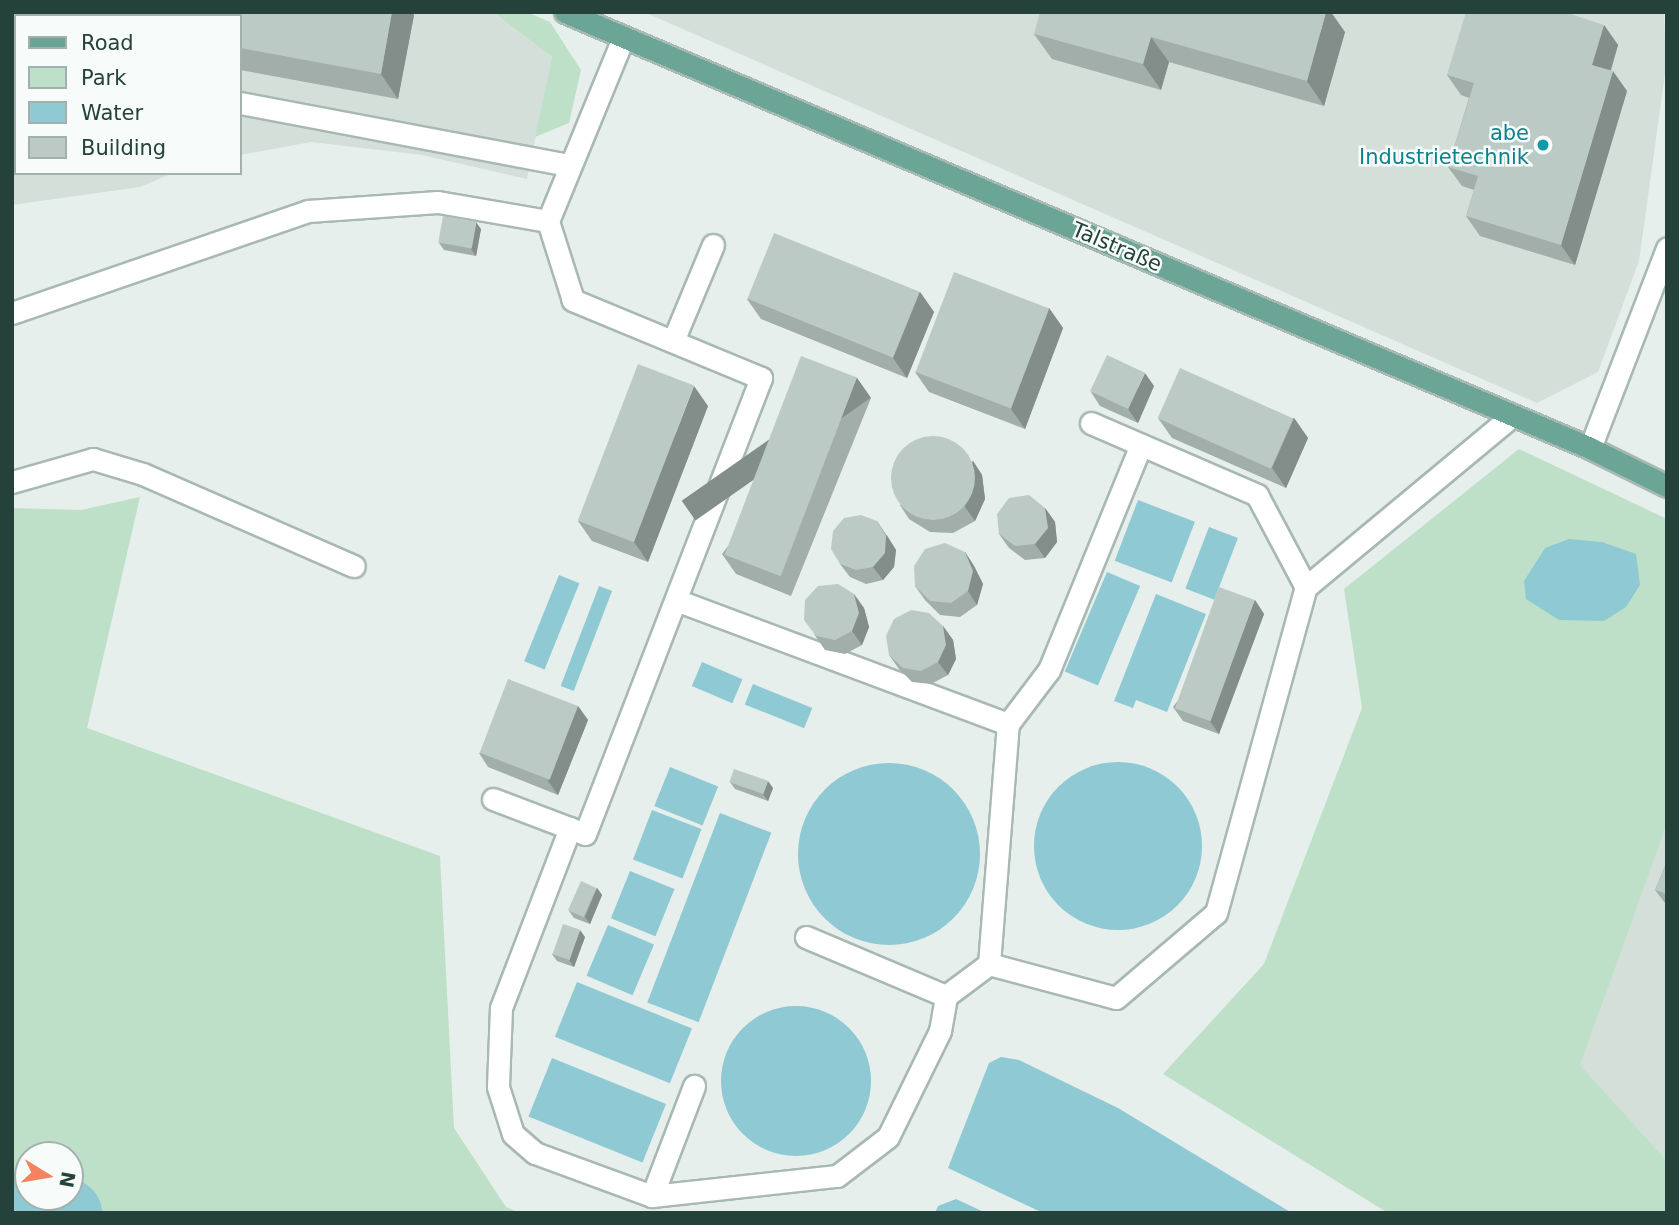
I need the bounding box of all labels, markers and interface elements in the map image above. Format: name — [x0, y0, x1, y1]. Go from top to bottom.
legend — [14, 14, 242, 175]
text: Road — [81, 31, 134, 55]
text: Park — [81, 66, 126, 90]
text: Water — [81, 101, 143, 125]
place label: abe Industrietechnik — [1359, 120, 1529, 170]
text: Building — [81, 136, 166, 160]
marker: abe Industrietechnik — [1535, 137, 1551, 153]
street label: Talstraße — [1068, 217, 1166, 277]
north arrow — [14, 1141, 84, 1211]
text: N — [55, 1170, 80, 1190]

